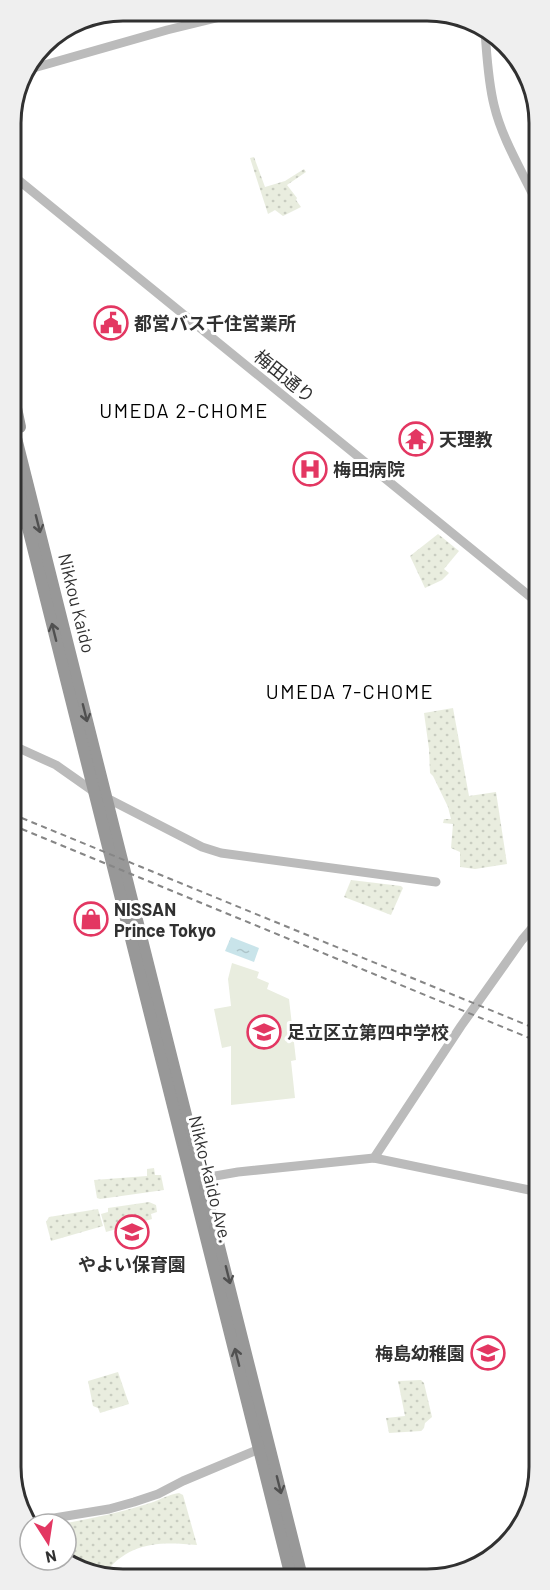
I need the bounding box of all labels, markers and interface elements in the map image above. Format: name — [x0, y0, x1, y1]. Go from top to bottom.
public building icon: 都営バス千住営業所 — [93, 305, 129, 341]
place label: 都営バス千住営業所 — [134, 312, 296, 334]
street label: 梅田通り — [250, 345, 320, 407]
district label: UMEDA 2-CHOME — [99, 398, 269, 422]
temple icon: 天理教 — [398, 421, 434, 457]
place label: 天理教 — [439, 428, 493, 450]
hospital icon: 梅田病院 — [292, 451, 328, 487]
place label: 梅田病院 — [333, 458, 405, 480]
one-way arrow — [33, 514, 45, 533]
street label: Nikkou Kaido — [54, 551, 100, 655]
one-way arrow — [48, 623, 59, 642]
district label: UMEDA 7-CHOME — [266, 679, 434, 703]
one-way arrow — [80, 703, 92, 722]
place label: NISSAN Prince Tokyo — [114, 898, 216, 941]
shop icon: NISSAN Prince Tokyo — [73, 901, 109, 937]
school or university icon: 足立区立第四中学校 — [246, 1014, 282, 1050]
place label: 足立区立第四中学校 — [287, 1021, 449, 1043]
street label: Nikko-kaido Ave. — [185, 1113, 237, 1245]
school or university icon: やよい保育園 — [114, 1214, 150, 1250]
place label: やよい保育園 — [78, 1253, 186, 1275]
one-way arrow — [222, 1265, 234, 1284]
school or university icon: 梅島幼稚園 — [470, 1335, 506, 1371]
place label: 梅島幼稚園 — [375, 1342, 465, 1364]
one-way arrow — [230, 1348, 242, 1367]
one-way arrow — [274, 1475, 286, 1494]
north arrow — [18, 1512, 78, 1572]
text: N — [44, 1547, 58, 1568]

